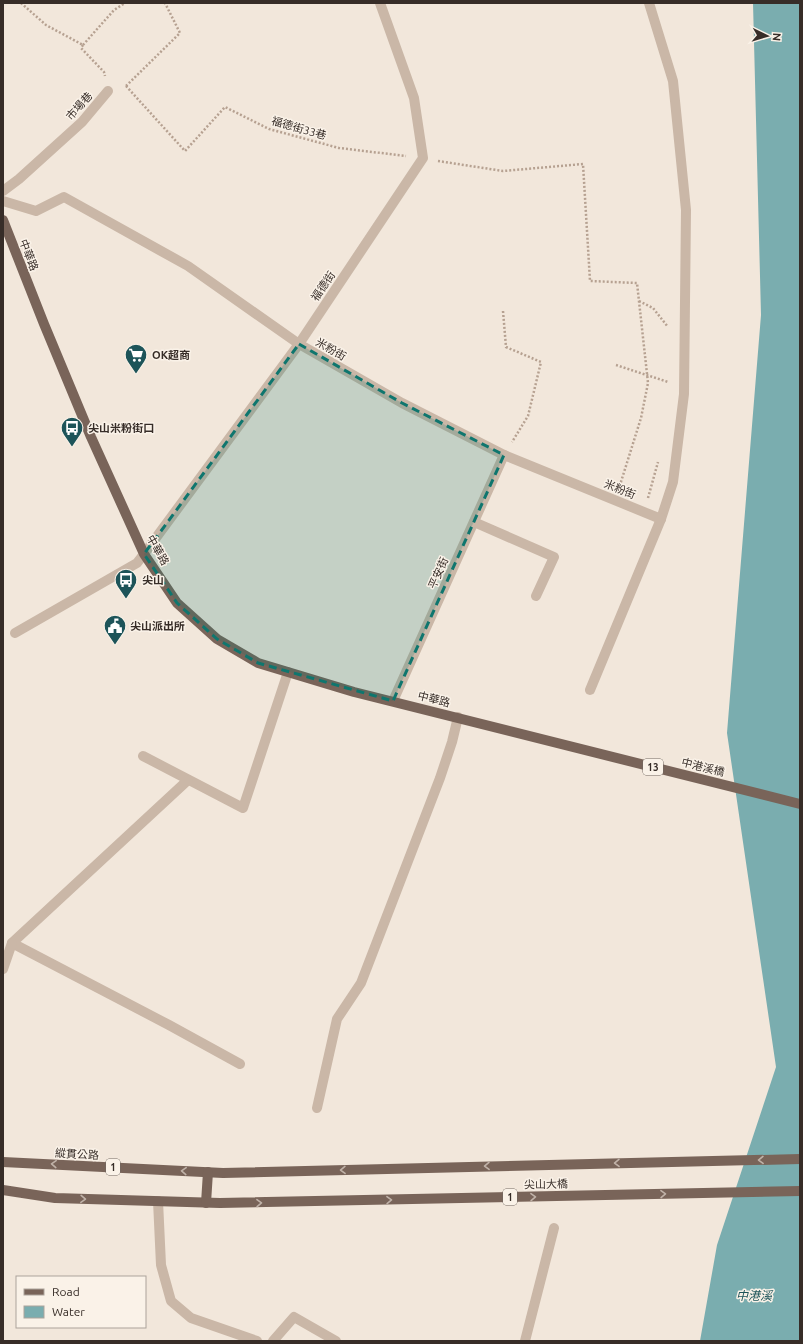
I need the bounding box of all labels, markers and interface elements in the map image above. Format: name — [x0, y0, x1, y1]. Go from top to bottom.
north arrow — [747, 16, 787, 56]
text: N — [771, 32, 783, 41]
street label: 市場巷 — [64, 90, 94, 122]
street label: 福德街33巷 — [270, 114, 328, 142]
street label: 中華路 — [17, 237, 41, 273]
street label: 福德街 — [309, 269, 337, 303]
street label: 米粉街 — [314, 336, 348, 362]
supermarket icon: OK超商 — [123, 342, 149, 375]
place label: OK超商 — [152, 349, 190, 361]
bus stop icon: 尖山米粉街口 — [59, 415, 85, 448]
place label: 尖山米粉街口 — [88, 422, 154, 434]
street label: 米粉街 — [602, 477, 638, 501]
street label: 中華路 — [145, 533, 171, 567]
street label: 平安街 — [426, 555, 450, 591]
bus stop icon: 尖山 — [113, 567, 139, 600]
place label: 尖山 — [142, 574, 164, 586]
public building icon: 尖山派出所 — [102, 613, 128, 646]
place label: 尖山派出所 — [130, 620, 185, 632]
street label: 中華路 — [417, 689, 451, 709]
street label: 中港溪橋 — [680, 756, 726, 778]
road number: 13 — [643, 759, 663, 775]
street label: 縱貫公路 — [55, 1147, 99, 1161]
one-way arrow — [758, 1156, 764, 1164]
road number: 1 — [106, 1159, 120, 1175]
one-way arrow — [614, 1159, 620, 1168]
one-way arrow — [51, 1160, 57, 1169]
one-way arrow — [484, 1162, 490, 1171]
one-way arrow — [340, 1166, 346, 1174]
one-way arrow — [181, 1167, 187, 1175]
street label: 尖山大橋 — [524, 1178, 568, 1190]
road number: 1 — [503, 1189, 517, 1205]
one-way arrow — [660, 1190, 666, 1198]
one-way arrow — [530, 1193, 536, 1201]
one-way arrow — [80, 1194, 86, 1203]
one-way arrow — [386, 1196, 392, 1204]
one-way arrow — [256, 1198, 262, 1207]
legend — [16, 1276, 146, 1328]
text: Road — [52, 1285, 80, 1298]
water label: 中港溪 — [736, 1289, 774, 1302]
text: Water — [52, 1305, 85, 1318]

